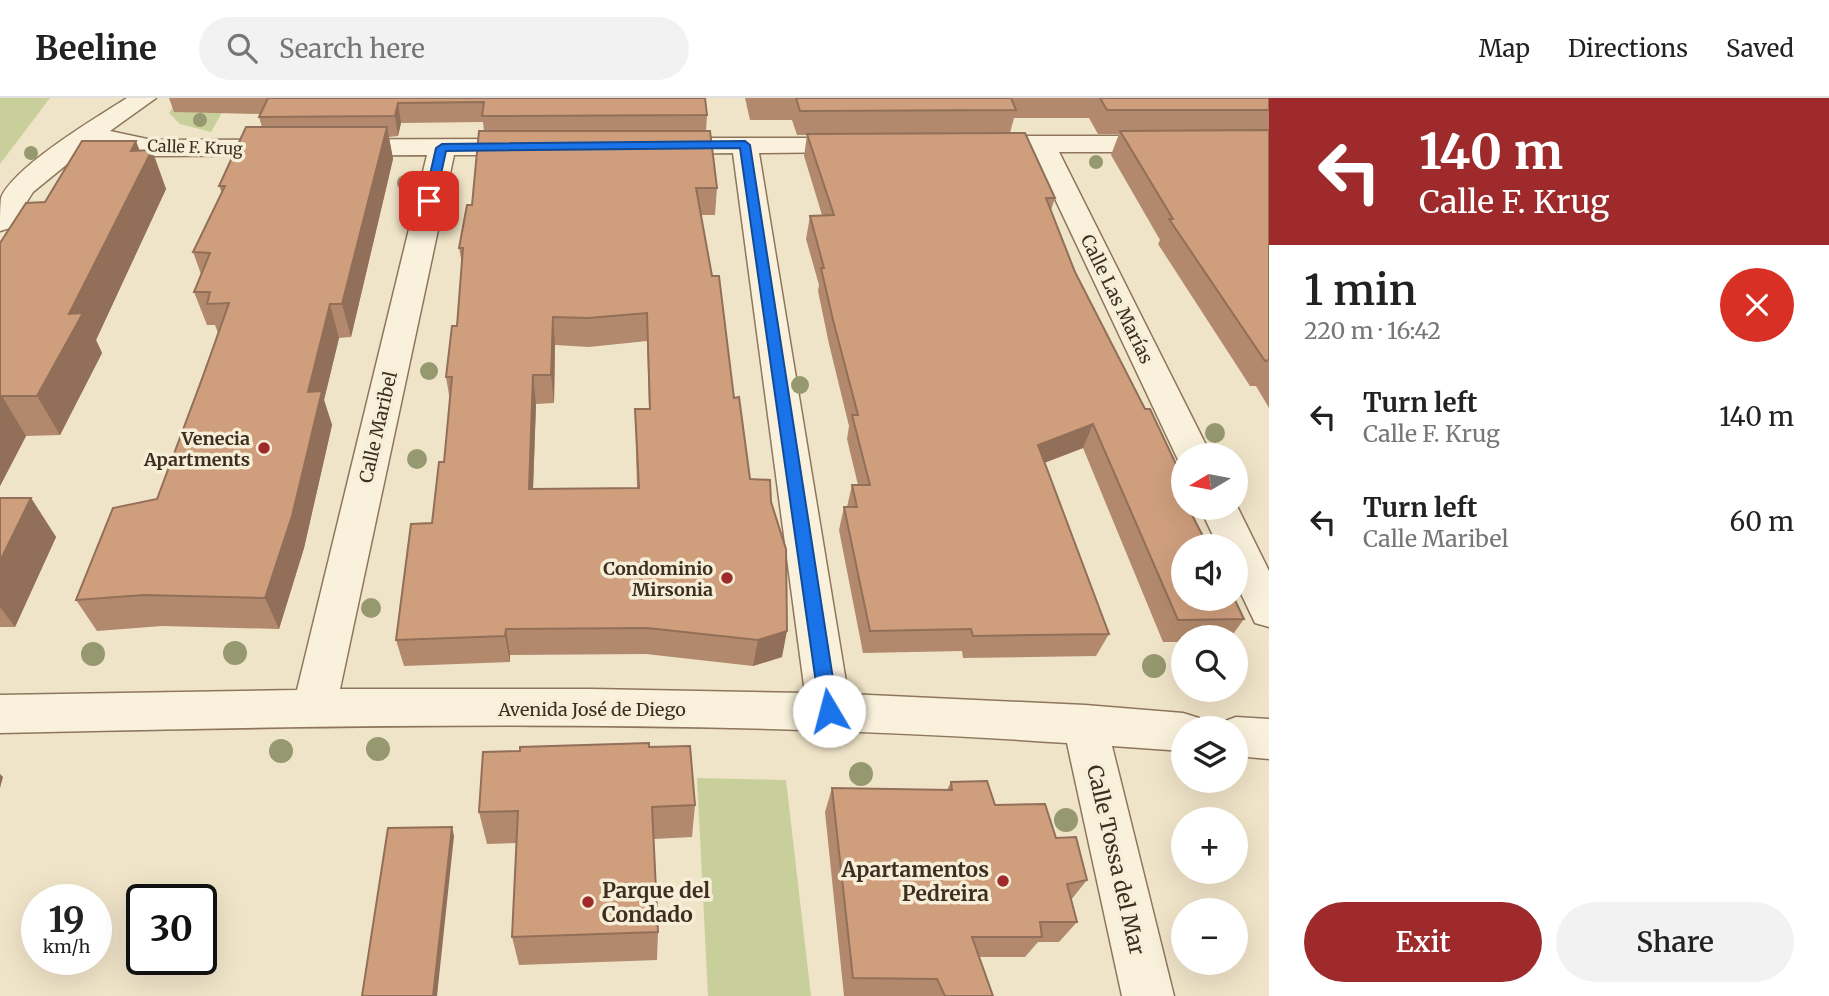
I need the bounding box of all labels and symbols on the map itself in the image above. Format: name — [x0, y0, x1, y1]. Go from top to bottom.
street label: Calle F. Krug — [147, 135, 243, 159]
pin — [399, 171, 459, 231]
street label: Calle Las Marías — [1076, 231, 1158, 368]
street label: Calle Maribel — [354, 369, 402, 485]
place label: Venecia Apartments — [143, 427, 250, 471]
marker: Venecia Apartments — [256, 440, 272, 456]
north arrow — [1171, 443, 1248, 520]
place label: Condominio Mirsonia — [603, 557, 713, 601]
marker: Condominio Mirsonia — [719, 570, 735, 586]
position arrow — [792, 674, 866, 748]
street label: Avenida José de Diego — [497, 698, 686, 721]
street label: Calle Tossa del Mar — [1081, 762, 1151, 958]
place label: Apartamentos Pedreira — [840, 856, 989, 907]
marker: Apartamentos Pedreira — [995, 873, 1011, 889]
place label: Parque del Condado — [602, 877, 710, 928]
speed limit sign: 30 — [126, 884, 217, 975]
marker: Parque del Condado — [580, 894, 596, 910]

